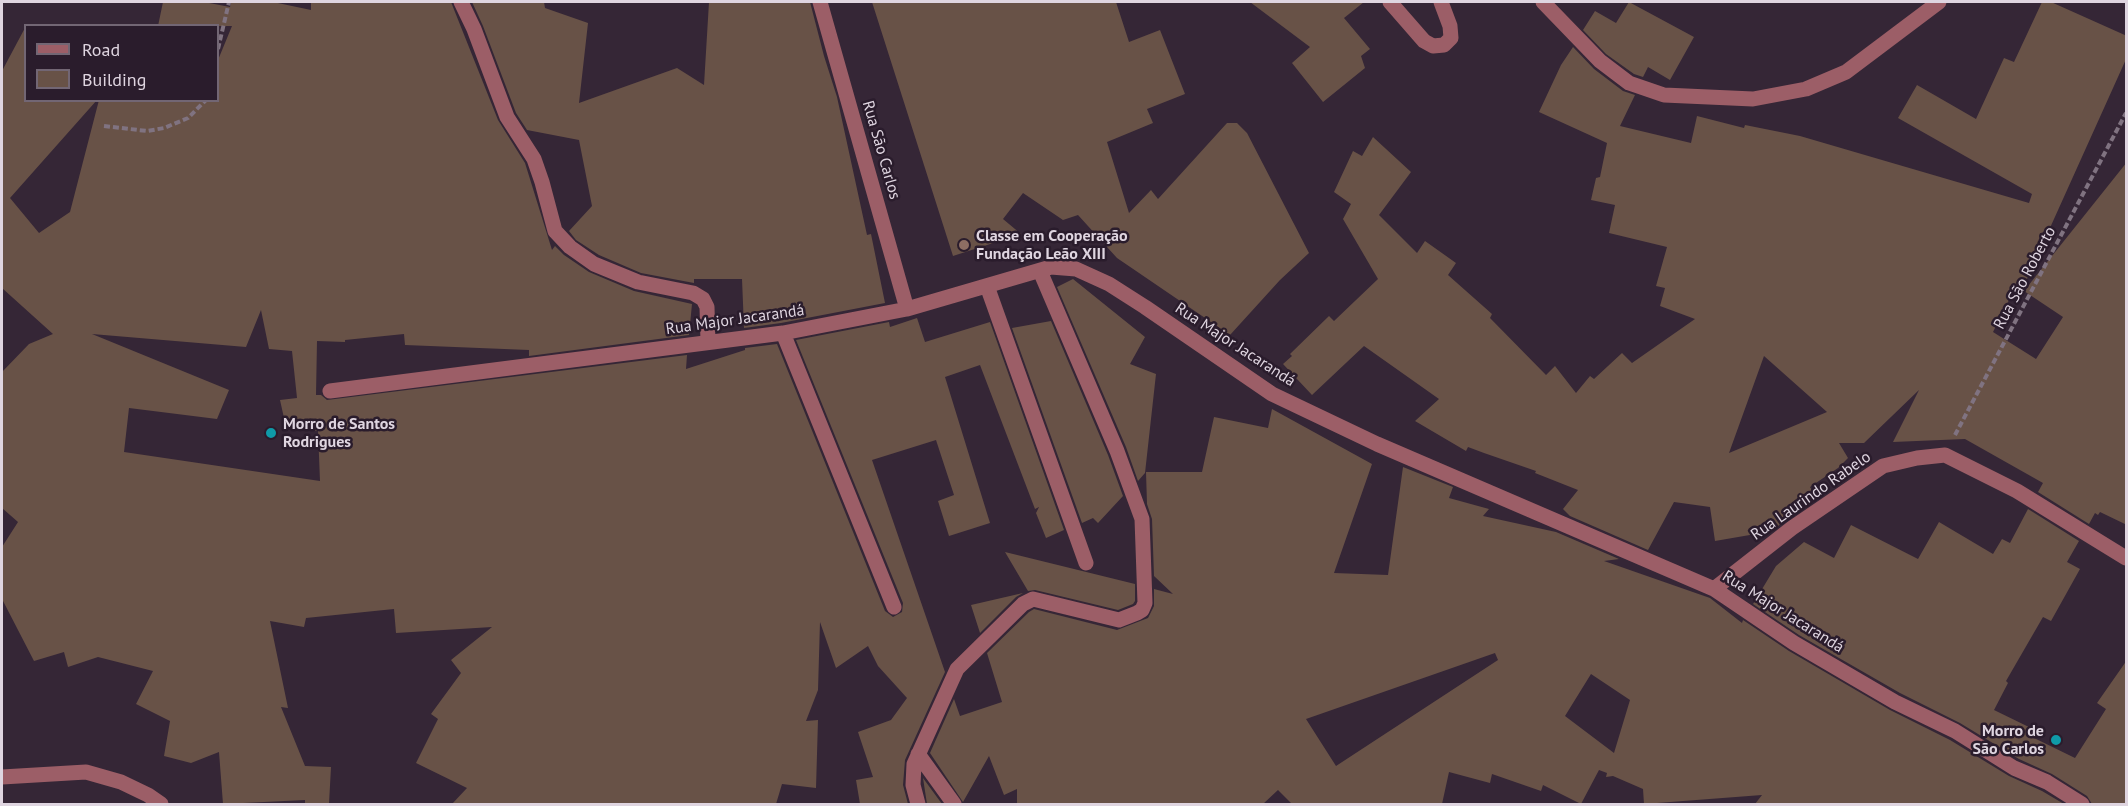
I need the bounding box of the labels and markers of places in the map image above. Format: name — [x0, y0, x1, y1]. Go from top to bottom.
place label: Classe em Cooperação Fundação Leão XIII — [976, 226, 1128, 264]
marker: Classe em Cooperação Fundação Leão XIII — [957, 238, 971, 252]
place label: Morro de Santos Rodrigues — [283, 414, 395, 452]
marker: Morro de Santos Rodrigues — [264, 426, 278, 440]
place label: Morro de São Carlos — [1973, 721, 2044, 759]
marker: Morro de São Carlos — [2049, 733, 2063, 747]

